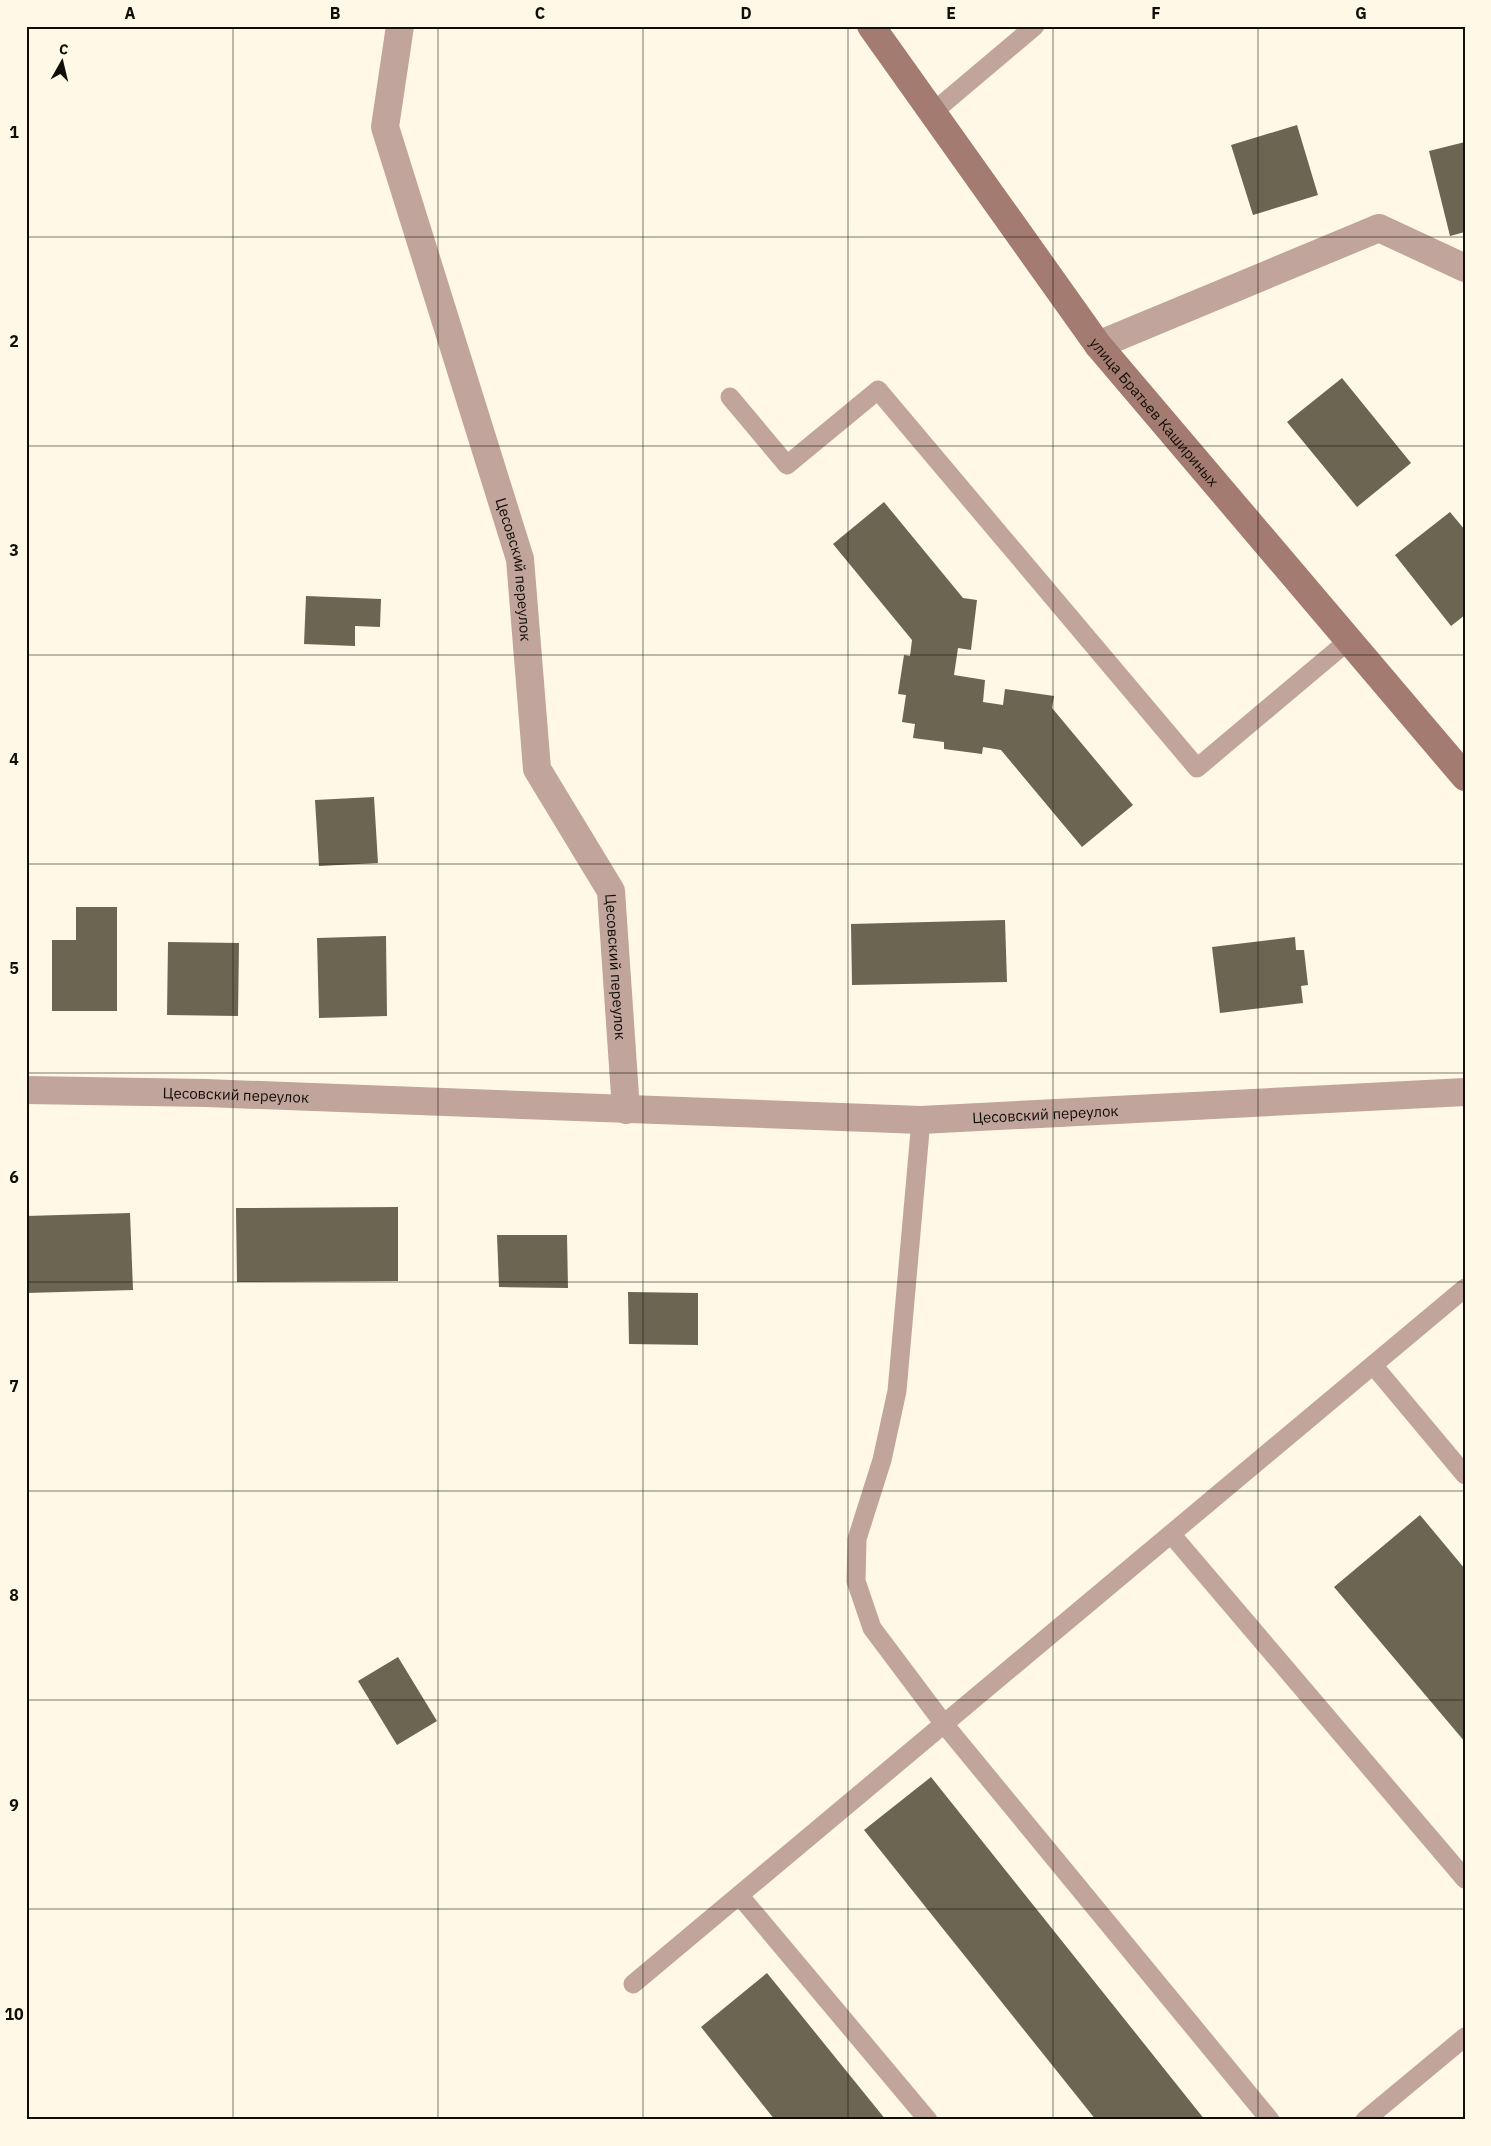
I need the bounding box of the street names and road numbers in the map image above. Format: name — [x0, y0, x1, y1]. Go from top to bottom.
street label: улица Братьев Кашириных — [1086, 333, 1224, 490]
street label: Цесовский переулок — [492, 495, 536, 642]
street label: Цесовский переулок — [602, 893, 631, 1040]
street label: Цесовский переулок — [163, 1083, 310, 1106]
street label: Цесовский переулок — [972, 1100, 1119, 1127]

